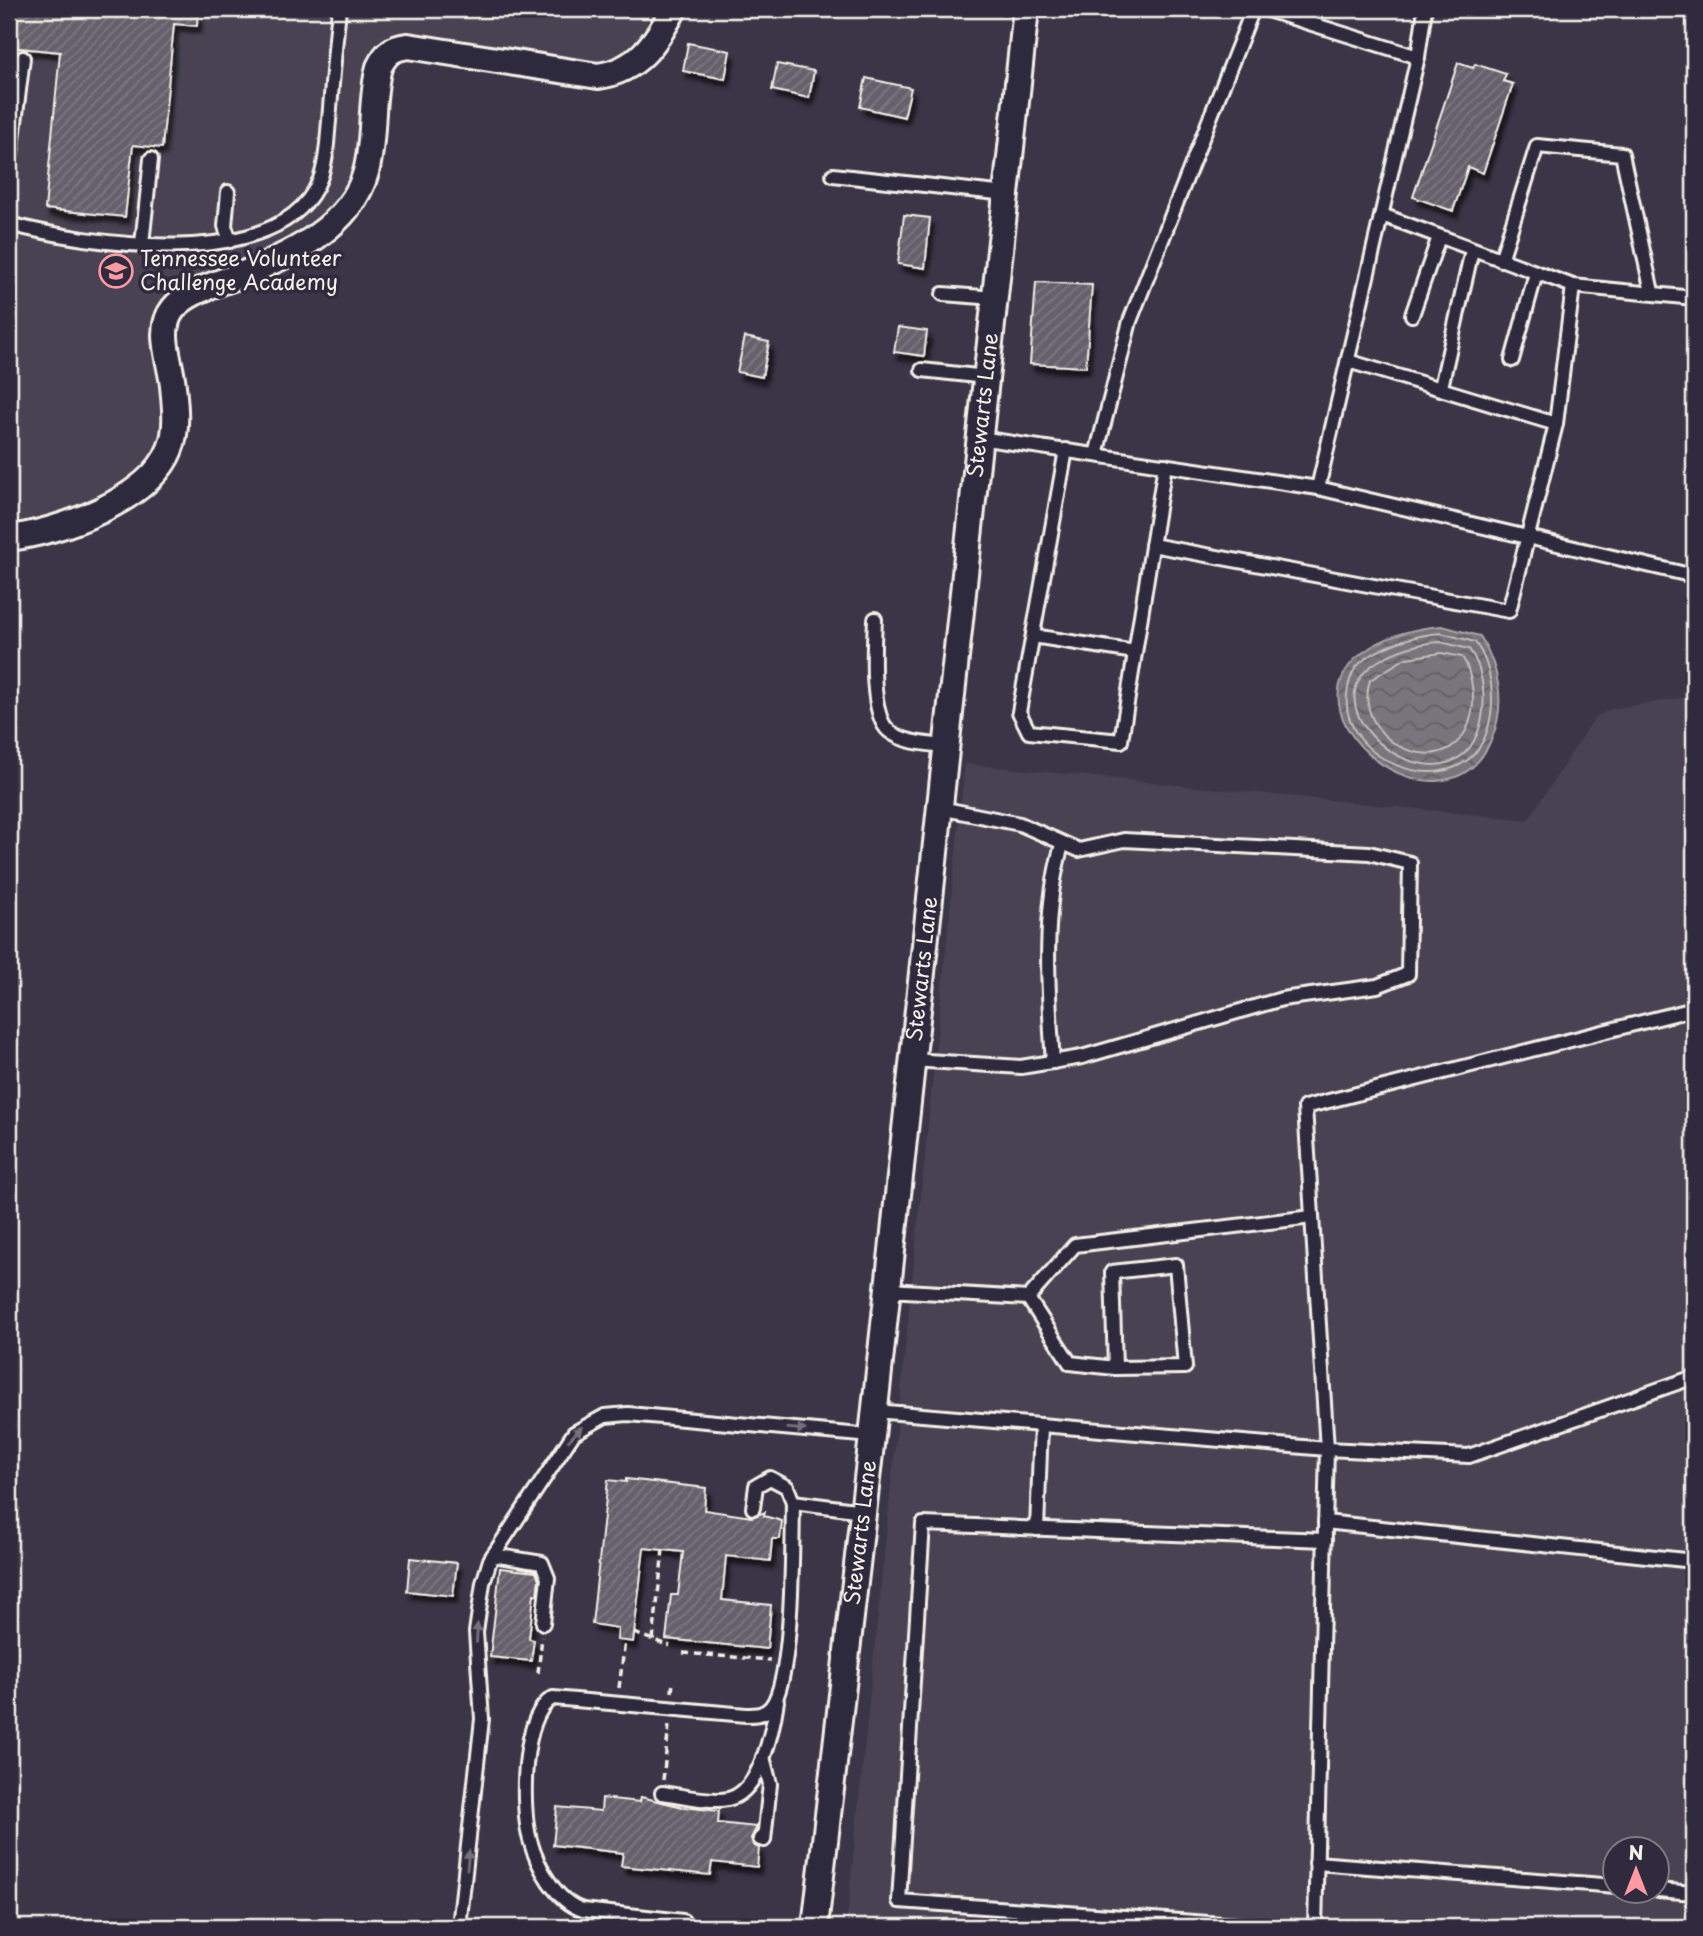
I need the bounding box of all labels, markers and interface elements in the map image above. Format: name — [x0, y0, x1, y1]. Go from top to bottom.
place label: Tennessee Volunteer Challenge Academy — [140, 241, 342, 297]
school or university icon: Tennessee Volunteer Challenge Academy — [97, 252, 135, 290]
street label: Stewarts Lane — [958, 331, 1005, 479]
street label: Stewarts Lane — [897, 895, 944, 1043]
one-way arrow — [786, 1424, 808, 1435]
one-way arrow — [567, 1425, 584, 1442]
street label: Stewarts Lane — [834, 1458, 883, 1607]
one-way arrow — [471, 1622, 482, 1644]
north arrow — [1602, 1834, 1672, 1904]
text: N — [1628, 1838, 1644, 1866]
one-way arrow — [463, 1848, 474, 1870]

